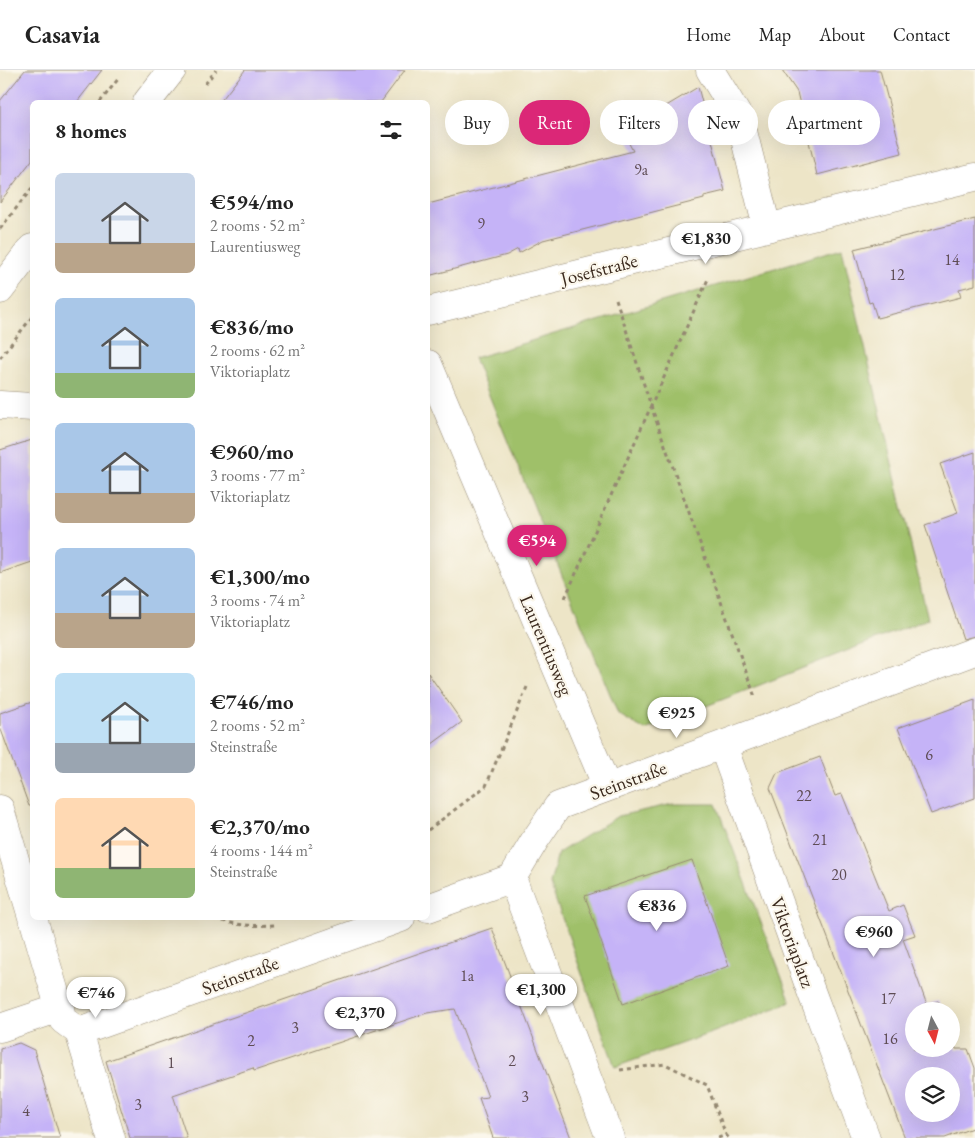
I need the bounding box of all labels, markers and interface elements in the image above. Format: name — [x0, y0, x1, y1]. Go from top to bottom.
text: Casavia — [25, 19, 100, 50]
text: Home — [686, 23, 731, 46]
text: Map — [759, 23, 791, 46]
text: About — [819, 23, 865, 46]
text: Contact — [893, 23, 950, 46]
chip: Buy — [445, 100, 509, 145]
chip: Rent — [519, 100, 590, 145]
chip: Filters — [600, 100, 678, 145]
chip: New — [688, 100, 758, 145]
chip: Apartment — [768, 100, 880, 145]
icon: filters — [377, 116, 405, 144]
text: 8 homes — [55, 117, 127, 144]
house number: 9a — [634, 159, 649, 180]
text: €594/mo — [210, 188, 294, 215]
icon: home — [95, 193, 155, 253]
house number: 9 — [477, 213, 485, 234]
text: 2 rooms · 52 m² — [210, 215, 305, 236]
pin: €1,830 — [665, 222, 747, 265]
text: €1,830 — [681, 228, 731, 249]
text: Laurentiusweg — [210, 236, 301, 257]
street label: Josefstraße — [556, 248, 640, 292]
house number: 14 — [944, 249, 960, 270]
house number: 12 — [889, 264, 905, 285]
text: €836/mo — [210, 313, 294, 340]
icon: home — [95, 318, 155, 378]
text: 2 rooms · 62 m² — [210, 340, 305, 361]
text: Viktoriaplatz — [210, 361, 290, 382]
text: €960/mo — [210, 438, 294, 465]
icon: home — [95, 443, 155, 503]
text: 3 rooms · 77 m² — [210, 465, 305, 486]
text: Viktoriaplatz — [210, 486, 290, 507]
pin: €594 — [507, 524, 567, 567]
text: €594 — [518, 530, 556, 551]
text: €1,300/mo — [210, 563, 310, 590]
icon: home — [95, 568, 155, 628]
text: 3 rooms · 74 m² — [210, 590, 305, 611]
street label: Laurentiusweg — [514, 591, 579, 700]
text: Viktoriaplatz — [210, 611, 290, 632]
text: €746/mo — [210, 688, 294, 715]
icon: home — [95, 693, 155, 753]
pin: €925 — [647, 696, 707, 739]
text: €925 — [658, 702, 696, 723]
text: 2 rooms · 52 m² — [210, 715, 305, 736]
text: Steinstraße — [210, 736, 277, 757]
house number: 6 — [925, 744, 933, 765]
street label: Steinstraße — [586, 755, 670, 806]
house number: 22 — [796, 785, 812, 806]
text: €2,370/mo — [210, 813, 310, 840]
icon: home — [95, 818, 155, 878]
house number: 21 — [812, 829, 828, 850]
text: 4 rooms · 144 m² — [210, 840, 313, 861]
text: Steinstraße — [210, 861, 277, 882]
house number: 20 — [831, 864, 847, 885]
pin: €836 — [627, 890, 687, 932]
street label: Viktoriaplatz — [765, 893, 821, 992]
text: €836 — [638, 895, 676, 916]
pin: €960 — [844, 916, 904, 958]
text: €960 — [855, 921, 893, 942]
street label: Steinstraße — [198, 950, 282, 1001]
house number: 1a — [460, 965, 475, 986]
pin: €1,300 — [500, 974, 582, 1016]
pin: €746 — [66, 976, 126, 1019]
text: €1,300 — [516, 979, 566, 1000]
text: €746 — [77, 982, 115, 1003]
house number: 17 — [880, 988, 896, 1009]
pin: €2,370 — [319, 996, 401, 1039]
text: €2,370 — [335, 1002, 385, 1023]
north arrow — [905, 1002, 960, 1058]
map controls — [905, 1002, 960, 1122]
house number: 3 — [291, 1017, 299, 1038]
house number: 16 — [882, 1028, 898, 1049]
house number: 2 — [247, 1030, 255, 1051]
house number: 2 — [508, 1050, 516, 1071]
house number: 1 — [167, 1052, 175, 1073]
button: layers — [905, 1067, 960, 1122]
house number: 3 — [521, 1086, 529, 1107]
house number: 3 — [134, 1094, 142, 1115]
house number: 4 — [22, 1100, 30, 1121]

